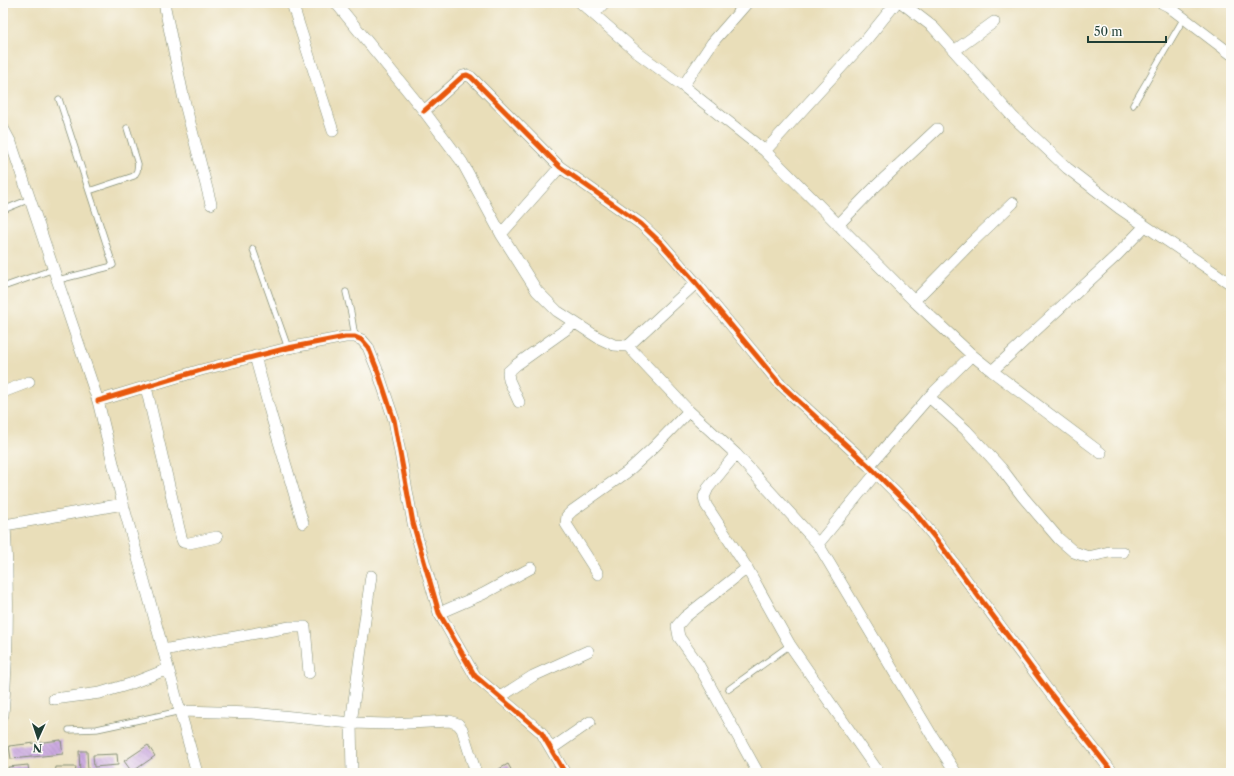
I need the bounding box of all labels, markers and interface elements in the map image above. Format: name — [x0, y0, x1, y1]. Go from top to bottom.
scale bar — [1088, 18, 1166, 44]
text: 50 m — [1094, 24, 1123, 39]
north arrow — [18, 718, 58, 758]
text: N — [32, 741, 43, 755]

